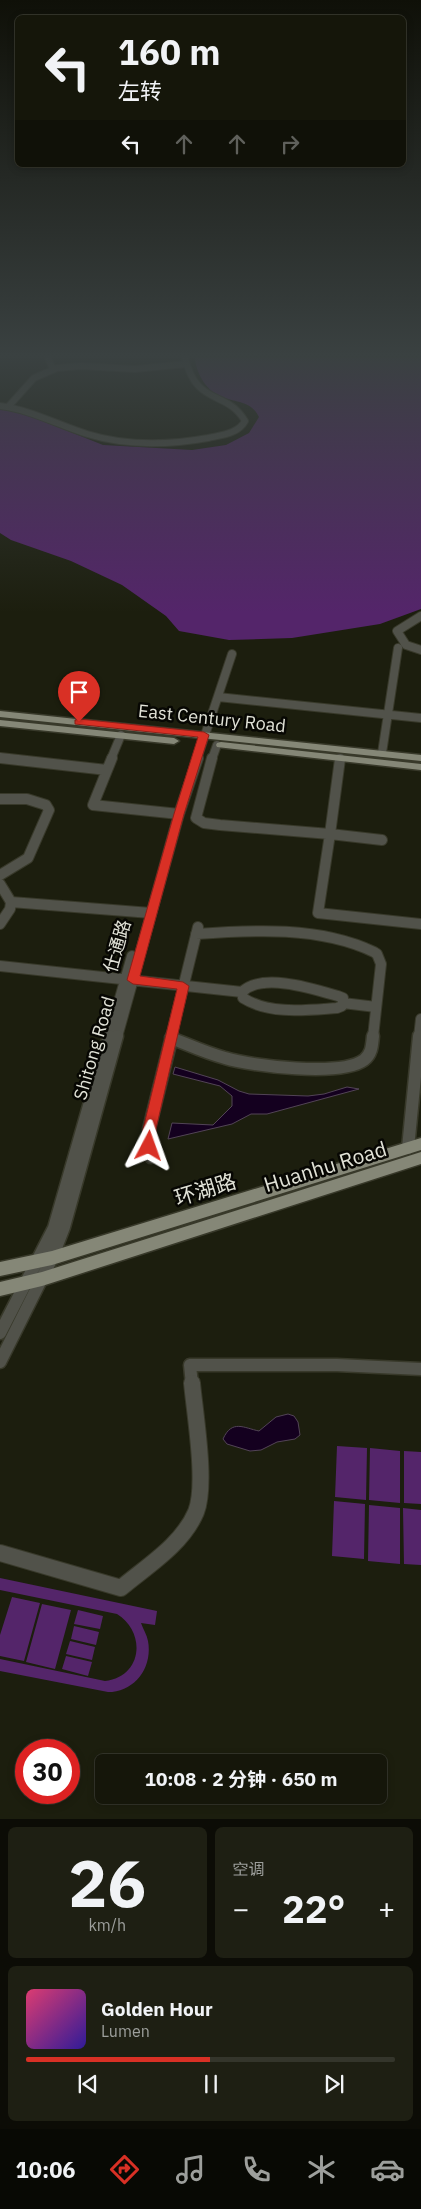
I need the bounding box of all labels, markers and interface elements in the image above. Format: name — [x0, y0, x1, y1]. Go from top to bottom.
text: 160 m — [118, 29, 221, 75]
icon: left — [35, 35, 100, 100]
text: 左转 — [118, 76, 162, 105]
icon: left — [117, 130, 145, 158]
icon: ahead — [170, 130, 198, 158]
icon: ahead — [223, 130, 251, 158]
icon: right — [276, 130, 304, 158]
pin — [58, 671, 100, 722]
icon: arrive — [65, 678, 93, 706]
street label: East Century Road — [137, 699, 287, 737]
street label: 仕通路 — [99, 917, 135, 975]
street label: Shitong Road — [68, 993, 120, 1103]
position arrow — [122, 1119, 174, 1171]
street label: Huanhu Road — [260, 1134, 390, 1198]
street label: 环湖路 — [171, 1166, 239, 1212]
speed limit sign: 30 — [15, 1739, 80, 1804]
text: 10:08 · 2 分钟 · 650 m — [145, 1767, 337, 1791]
text: 26 — [68, 1840, 146, 1925]
text: 空调 — [233, 1859, 265, 1879]
text: 22° — [282, 1884, 345, 1933]
text: − — [233, 1890, 249, 1927]
text: + — [378, 1890, 395, 1927]
text: km/h — [88, 1915, 126, 1935]
text: Golden Hour — [101, 1997, 213, 2021]
text: Lumen — [101, 2021, 150, 2041]
icon: previous — [74, 2070, 102, 2098]
icon: pause — [197, 2070, 225, 2098]
icon: next — [320, 2070, 348, 2098]
icon: directions — [107, 2152, 142, 2187]
icon: music — [173, 2152, 208, 2187]
icon: phone — [239, 2152, 274, 2187]
icon: climate — [304, 2152, 339, 2187]
icon: car — [370, 2152, 405, 2187]
text: 10:06 — [15, 2155, 76, 2184]

